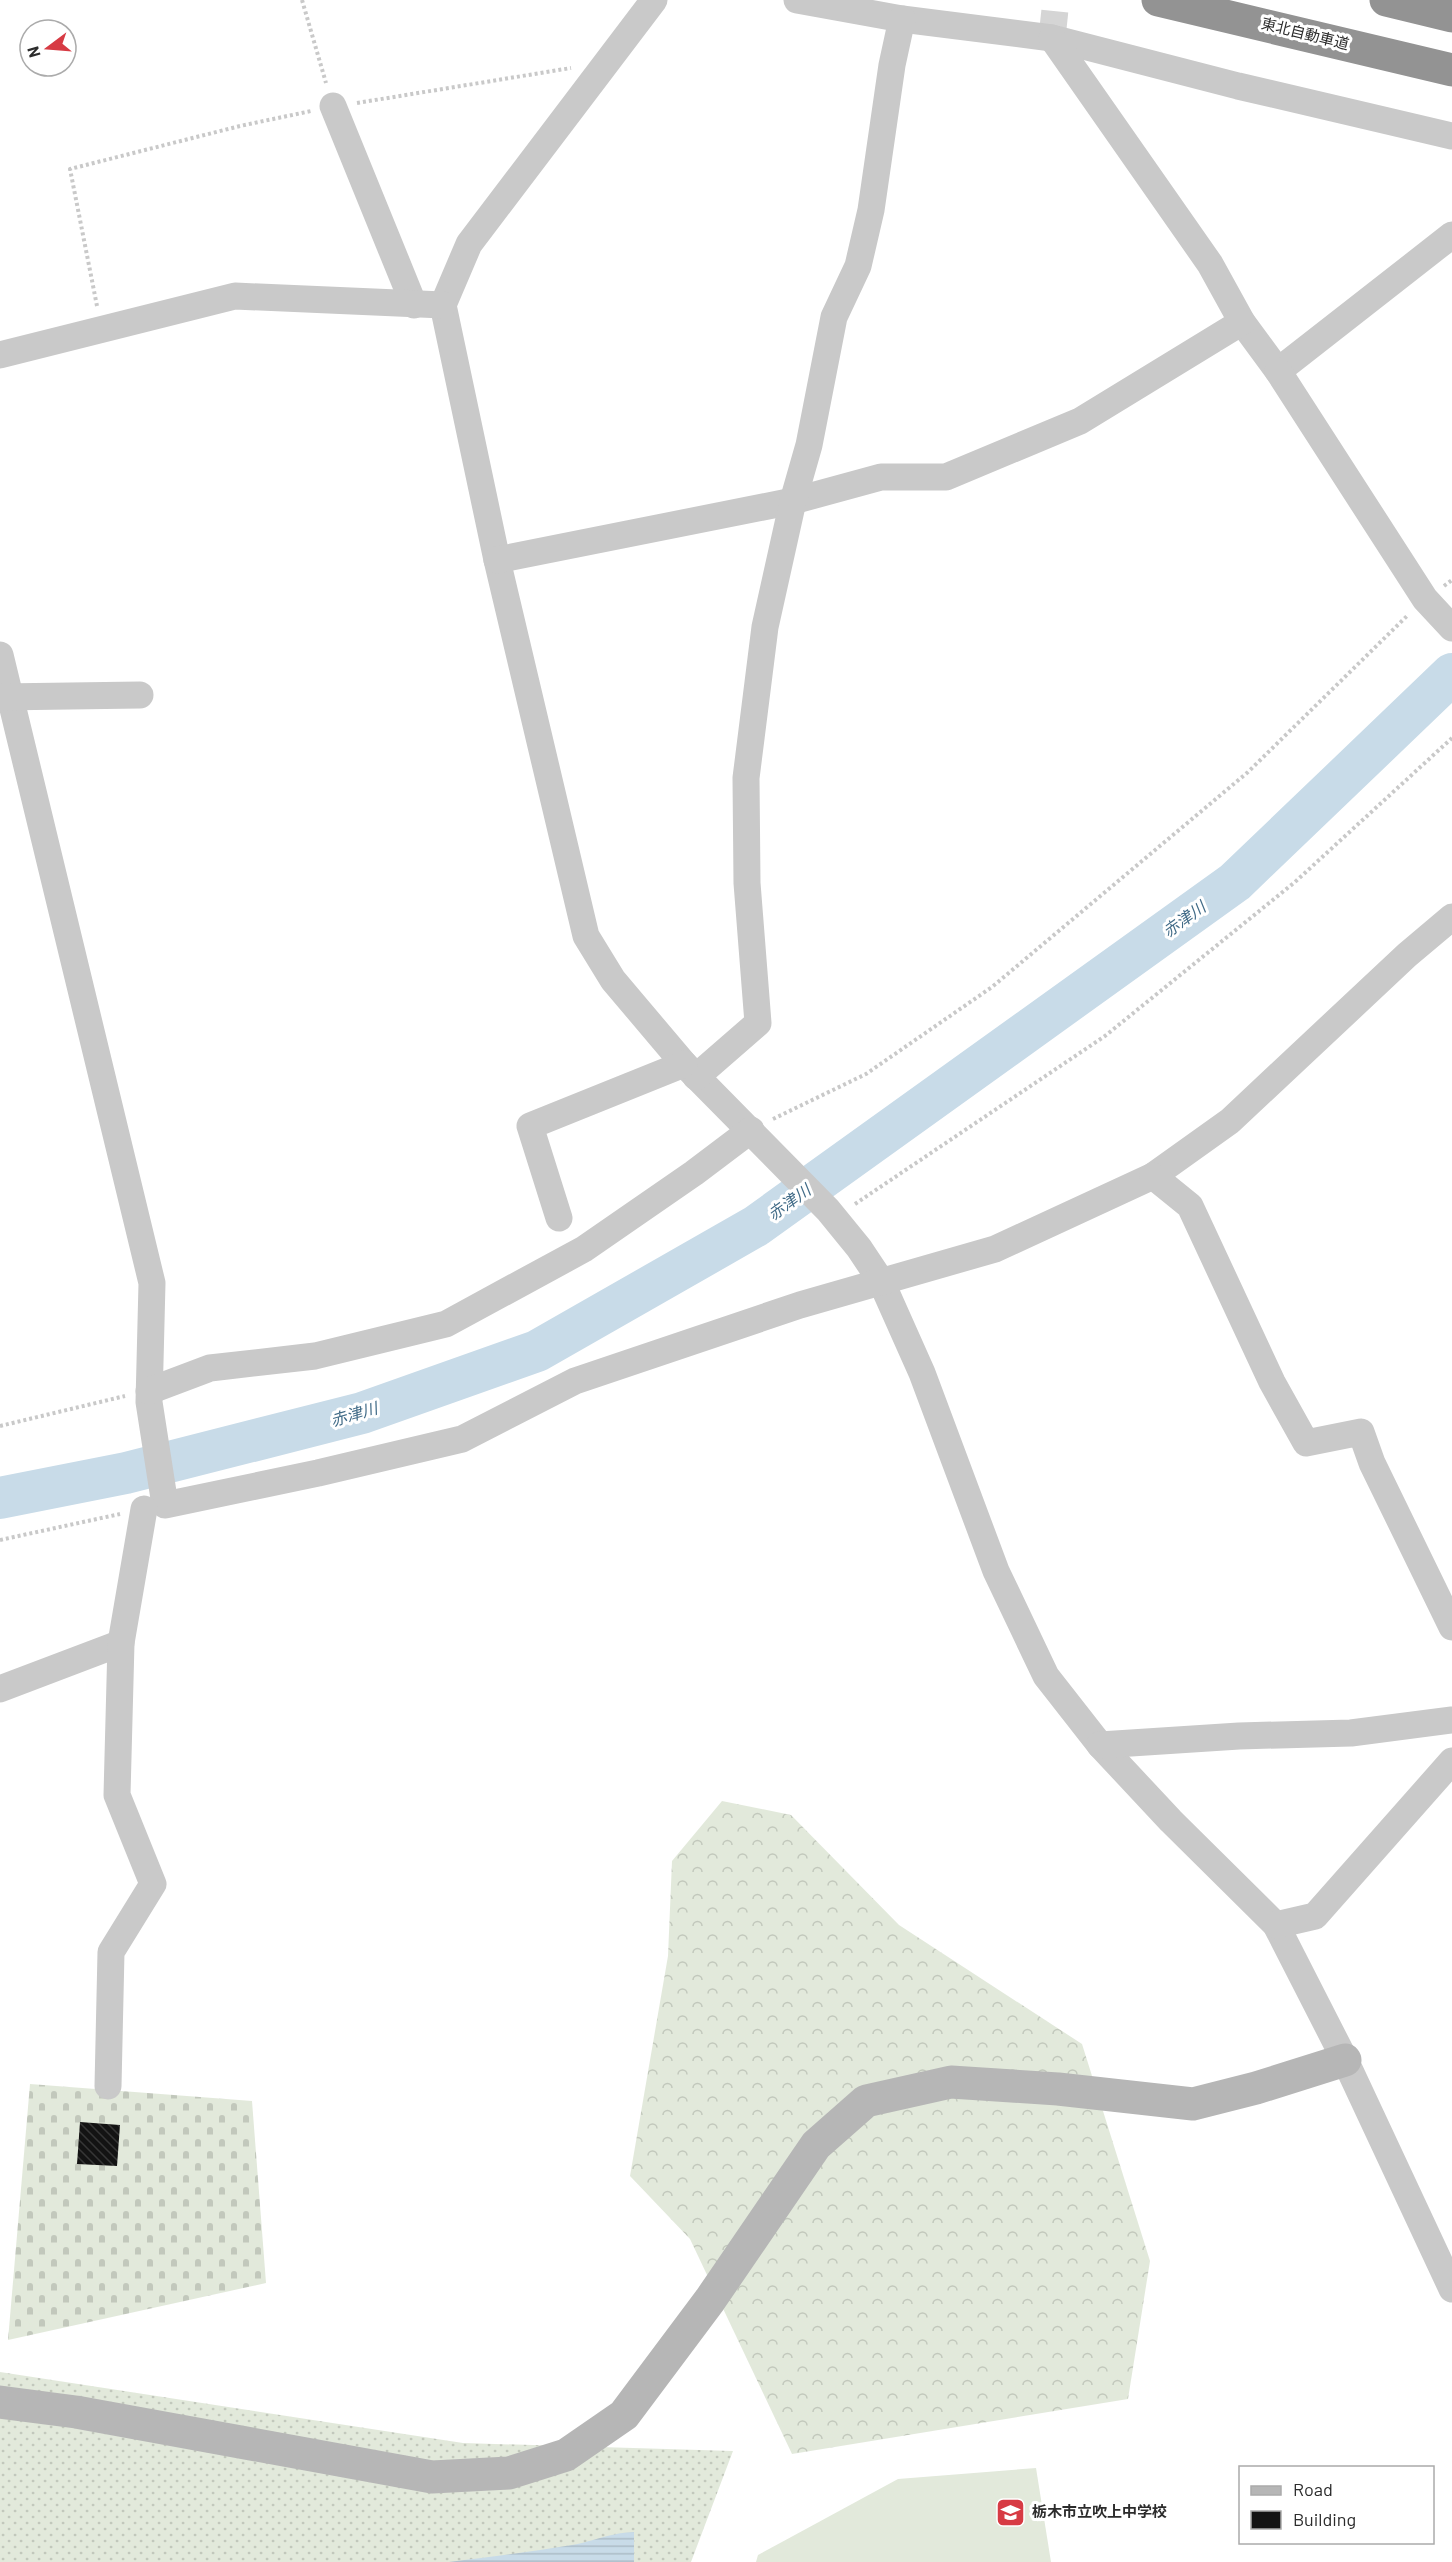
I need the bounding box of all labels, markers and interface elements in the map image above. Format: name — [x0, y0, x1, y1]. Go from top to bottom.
street label: 東北自動車道 — [1259, 13, 1351, 53]
north arrow — [18, 18, 78, 78]
text: N — [23, 45, 44, 60]
water label: 赤津川 — [1159, 896, 1210, 940]
water label: 赤津川 — [764, 1179, 815, 1223]
water label: 赤津川 — [328, 1397, 381, 1429]
legend — [1239, 2466, 1434, 2544]
text: Road — [1293, 2478, 1333, 2500]
school or university icon: 栃木市立吹上中学校 — [995, 2496, 1027, 2528]
place label: 栃木市立吹上中学校 — [1032, 2502, 1167, 2520]
text: Building — [1293, 2508, 1356, 2530]

